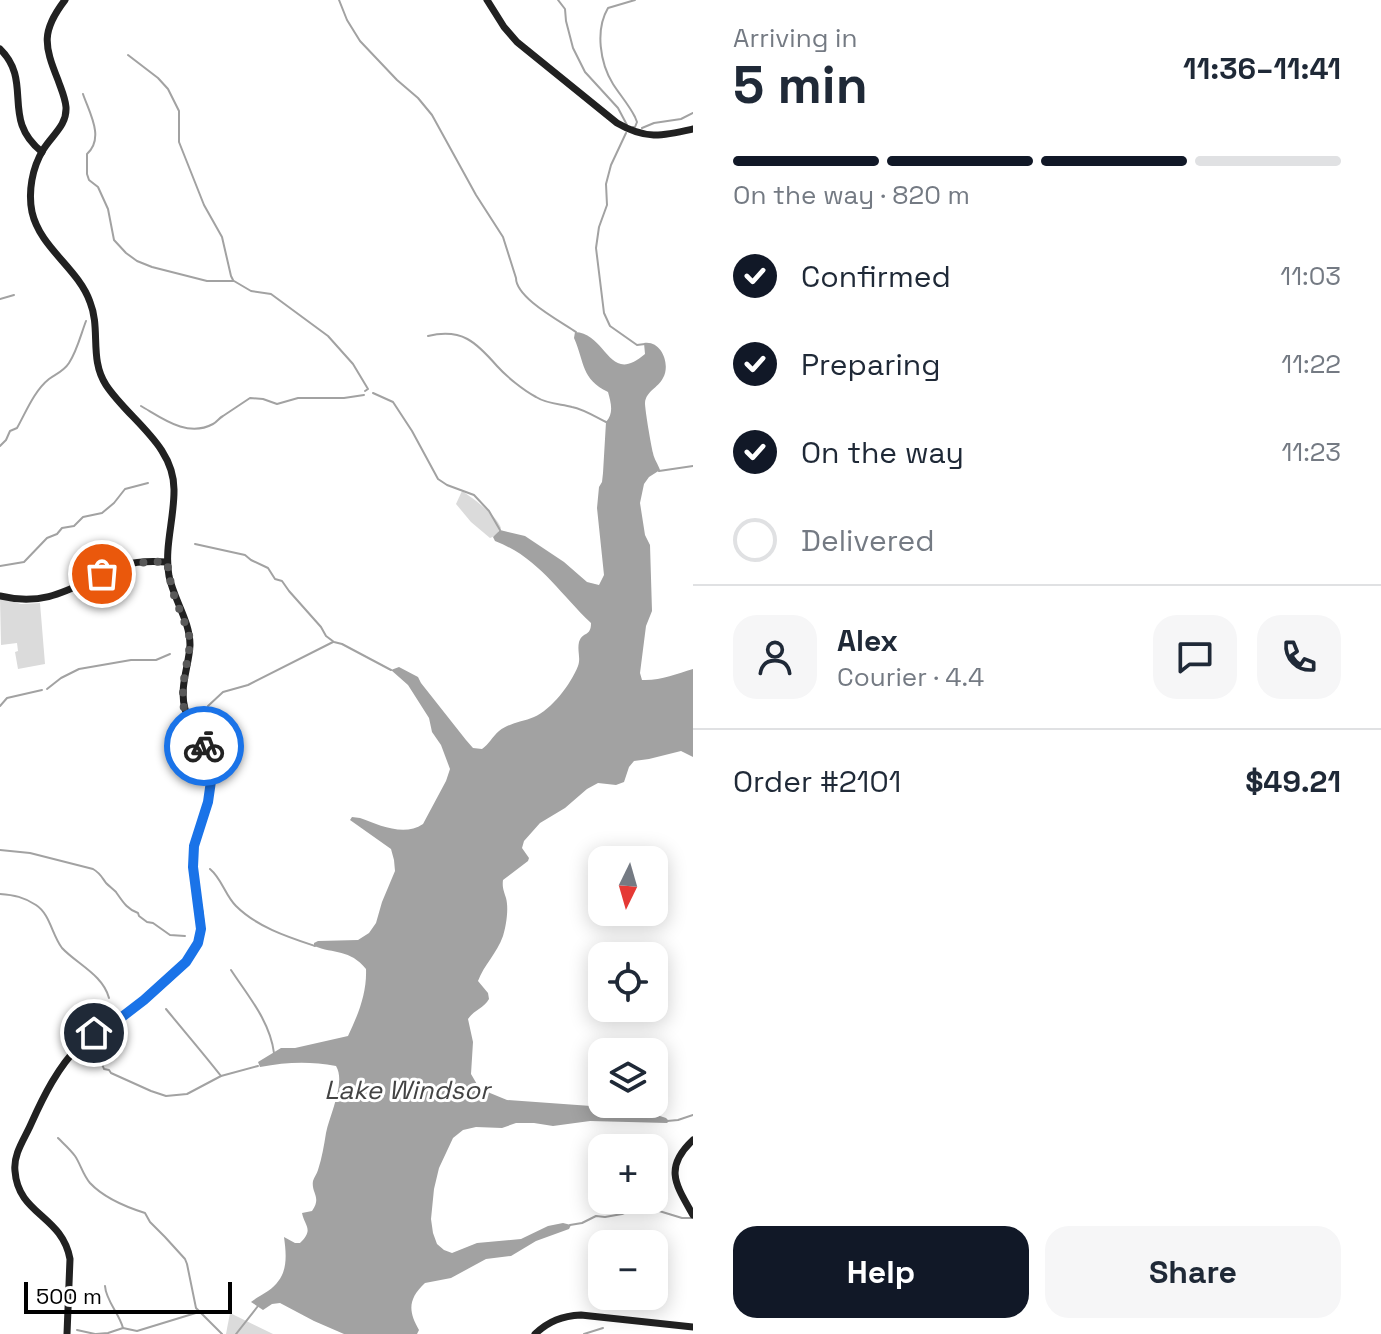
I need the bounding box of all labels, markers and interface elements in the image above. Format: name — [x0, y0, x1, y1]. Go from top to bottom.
text: Arriving in — [733, 21, 857, 55]
text: 11:36–11:41 — [1183, 49, 1341, 88]
text: 5 min — [733, 52, 868, 118]
text: On the way · 820 m — [733, 178, 970, 212]
icon: check — [733, 254, 777, 298]
text: Confirmed — [801, 257, 951, 296]
text: 11:03 — [1280, 259, 1341, 293]
icon: check — [733, 342, 777, 386]
text: Preparing — [801, 345, 940, 384]
text: 11:22 — [1281, 347, 1341, 381]
icon: check — [733, 430, 777, 474]
text: On the way — [801, 433, 964, 472]
text: 11:23 — [1281, 435, 1341, 469]
text: Delivered — [801, 521, 935, 560]
pin — [68, 540, 136, 608]
icon: bag — [80, 552, 124, 596]
button: person — [733, 615, 817, 699]
button: chat — [1153, 615, 1237, 699]
button: phone — [1257, 615, 1341, 699]
text: Alex — [837, 621, 898, 660]
text: Courier · 4.4 — [837, 660, 984, 694]
courier — [164, 706, 244, 786]
icon: bike — [182, 724, 226, 768]
text: Order #2101 — [733, 762, 901, 801]
text: $49.21 — [1245, 762, 1341, 801]
north arrow — [588, 846, 668, 926]
map controls — [588, 846, 668, 1310]
button: locate — [588, 942, 668, 1022]
pin — [60, 999, 128, 1067]
icon: home — [72, 1011, 116, 1055]
button: layers — [588, 1038, 668, 1118]
water label: Lake Windsor — [324, 1073, 493, 1107]
button: + — [588, 1134, 668, 1214]
button: Help — [733, 1226, 1029, 1318]
button: Share — [1045, 1226, 1341, 1318]
button: − — [588, 1230, 668, 1310]
scale bar — [24, 1278, 232, 1314]
text: 500 m — [36, 1282, 102, 1310]

